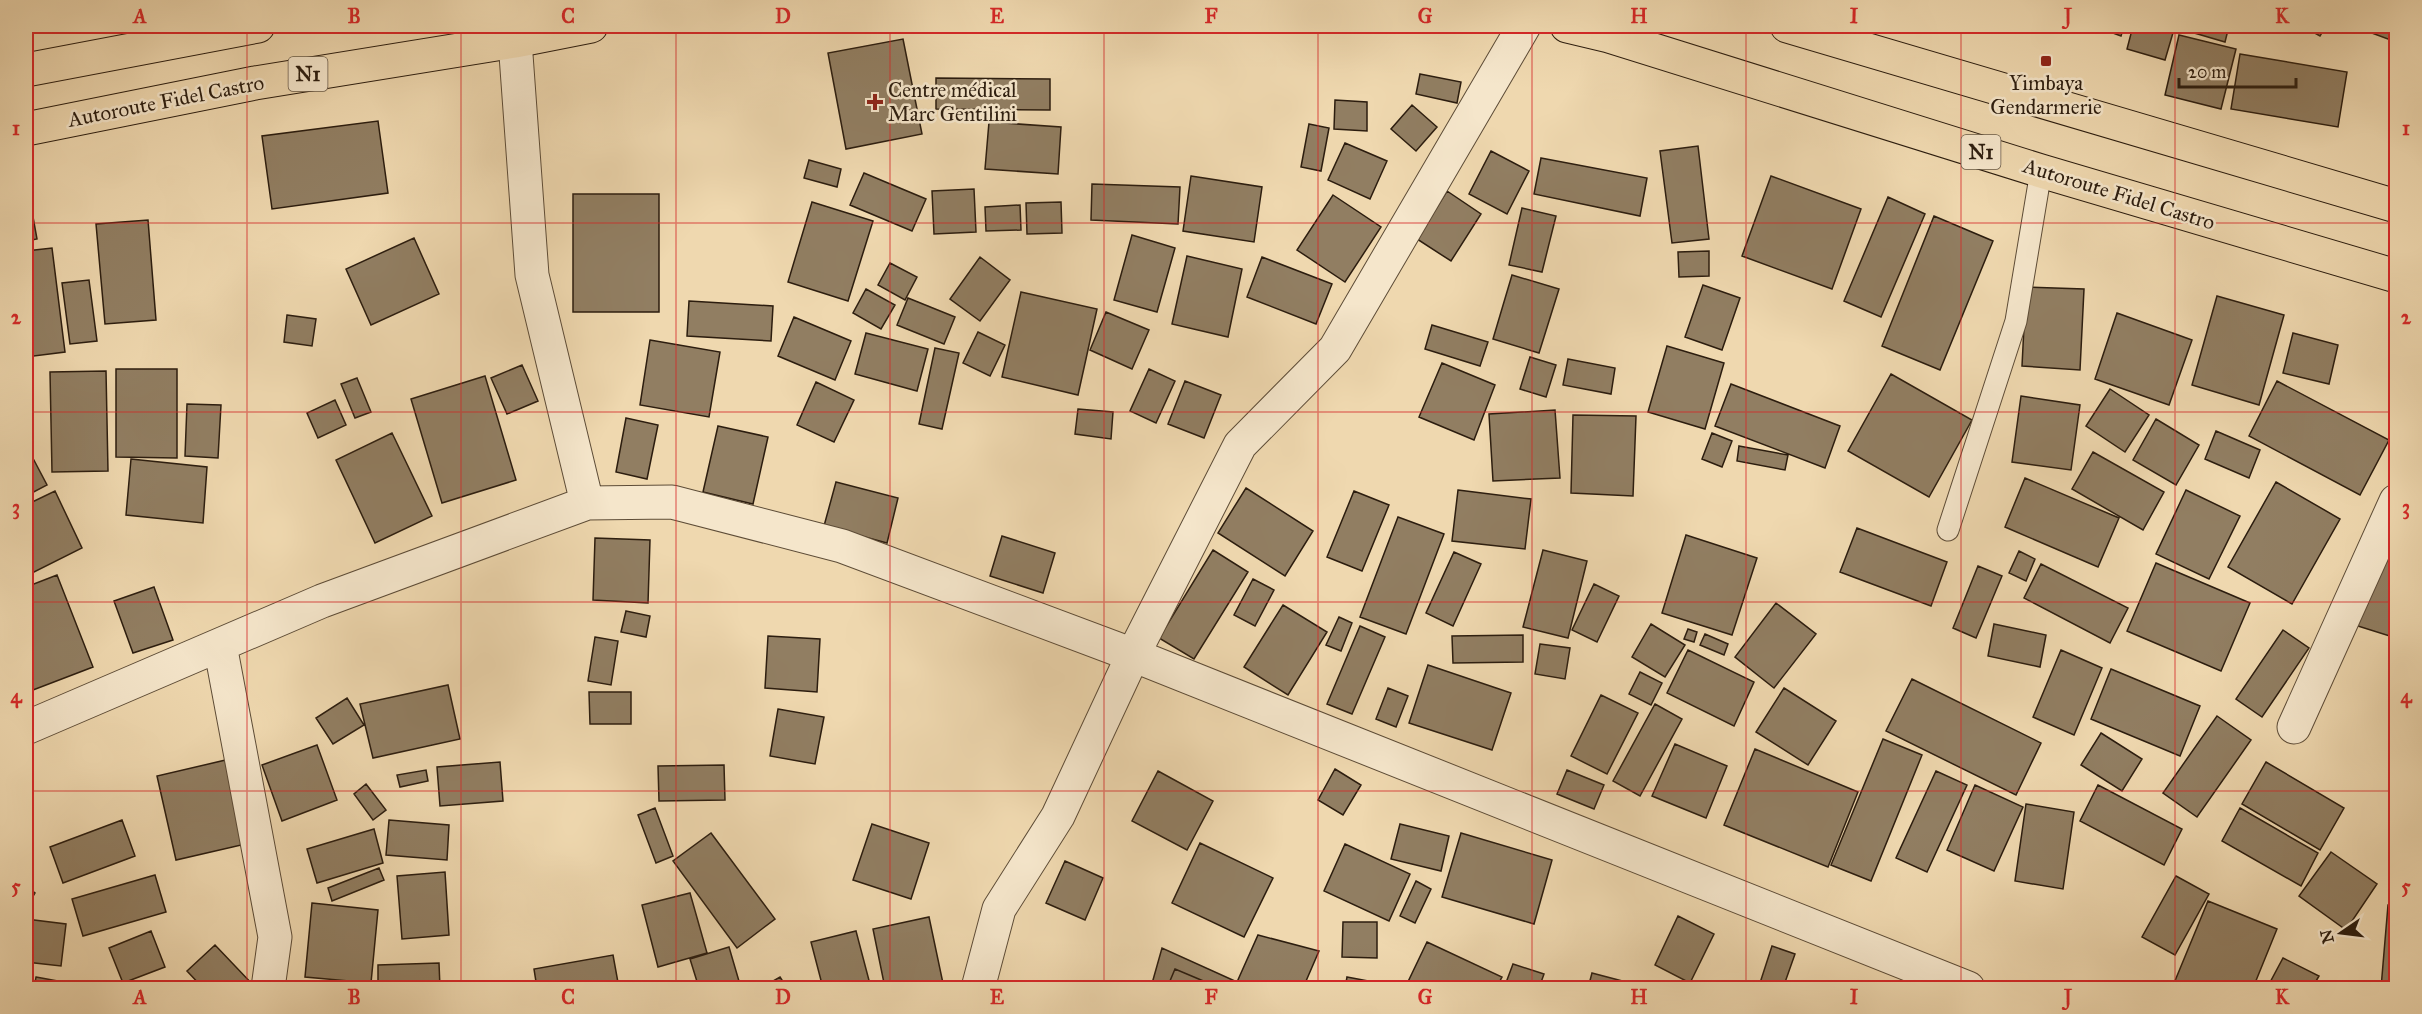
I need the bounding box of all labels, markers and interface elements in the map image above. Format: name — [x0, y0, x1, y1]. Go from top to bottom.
text: A — [131, 4, 147, 28]
text: B — [347, 4, 361, 28]
text: C — [561, 4, 575, 28]
text: D — [775, 4, 791, 28]
text: E — [990, 4, 1005, 28]
text: F — [1204, 4, 1218, 28]
text: G — [1418, 4, 1433, 28]
text: H — [1630, 4, 1648, 28]
text: I — [1850, 4, 1859, 28]
text: J — [2061, 4, 2073, 30]
text: K — [2275, 4, 2290, 28]
scale bar — [2179, 51, 2296, 89]
marker: Yimbaya Gendarmerie — [2039, 54, 2053, 68]
road number: N1 — [288, 57, 328, 91]
text: 20 m — [2188, 61, 2226, 83]
street label: Autoroute Fidel Castro — [65, 69, 267, 133]
place label: Yimbaya Gendarmerie — [1990, 70, 2102, 120]
place label: Centre médical Marc Gentilini — [888, 77, 1017, 127]
marker: Centre médical Marc Gentilini — [866, 93, 884, 111]
text: 1 — [12, 116, 20, 140]
text: 1 — [2402, 116, 2410, 140]
road number: N1 — [1962, 135, 2000, 169]
street label: Autoroute Fidel Castro — [2019, 152, 2218, 236]
text: 2 — [11, 305, 22, 329]
text: 2 — [2401, 305, 2412, 329]
text: 3 — [12, 495, 20, 520]
text: 3 — [2402, 495, 2410, 520]
text: 4 — [10, 684, 22, 709]
text: 4 — [2400, 684, 2412, 709]
text: 5 — [11, 874, 21, 898]
text: 5 — [2401, 874, 2411, 898]
north arrow — [2311, 903, 2371, 963]
text: N — [2316, 927, 2338, 945]
text: A — [131, 985, 147, 1009]
text: B — [347, 985, 361, 1009]
text: C — [561, 985, 575, 1009]
text: D — [775, 985, 791, 1009]
text: E — [990, 985, 1005, 1009]
text: F — [1204, 985, 1218, 1009]
text: G — [1418, 985, 1433, 1009]
text: H — [1630, 985, 1648, 1009]
text: I — [1850, 985, 1859, 1009]
text: J — [2061, 985, 2073, 1011]
text: K — [2275, 985, 2290, 1009]

